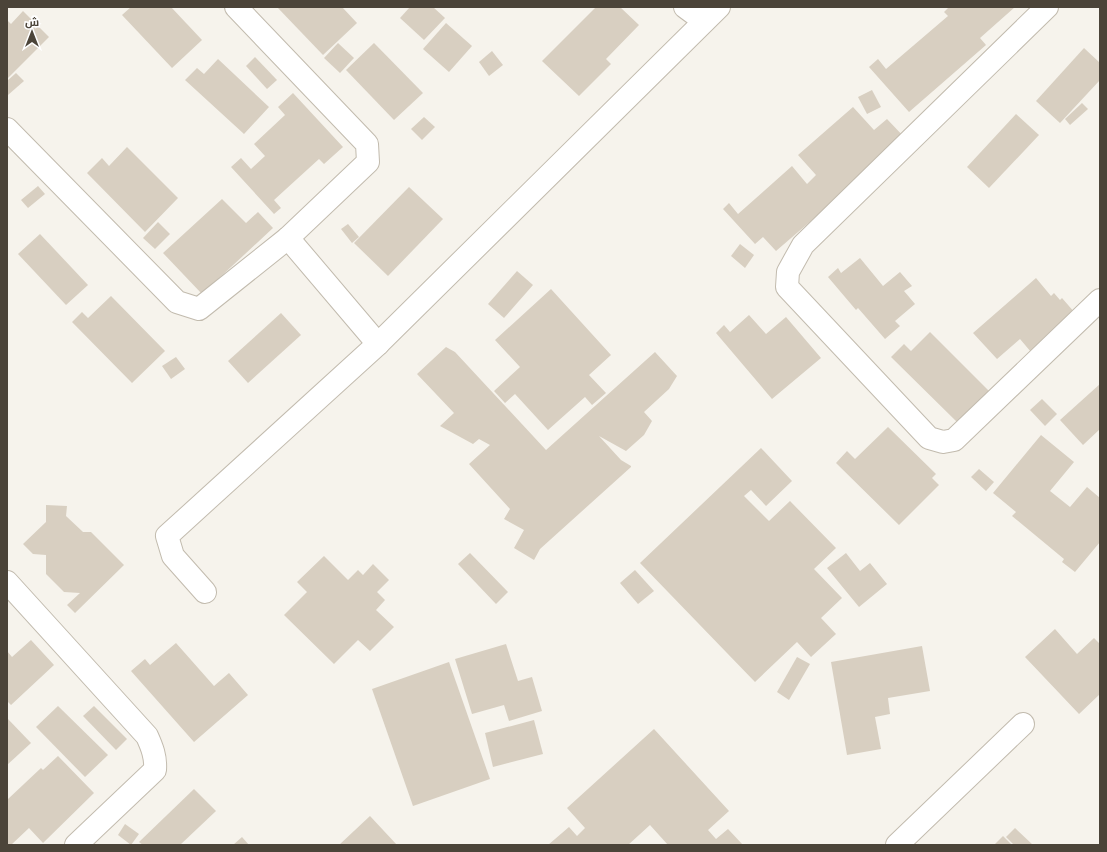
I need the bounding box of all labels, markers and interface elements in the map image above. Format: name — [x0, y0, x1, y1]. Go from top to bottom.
north arrow — [12, 12, 52, 52]
text: ش — [25, 16, 39, 29]

